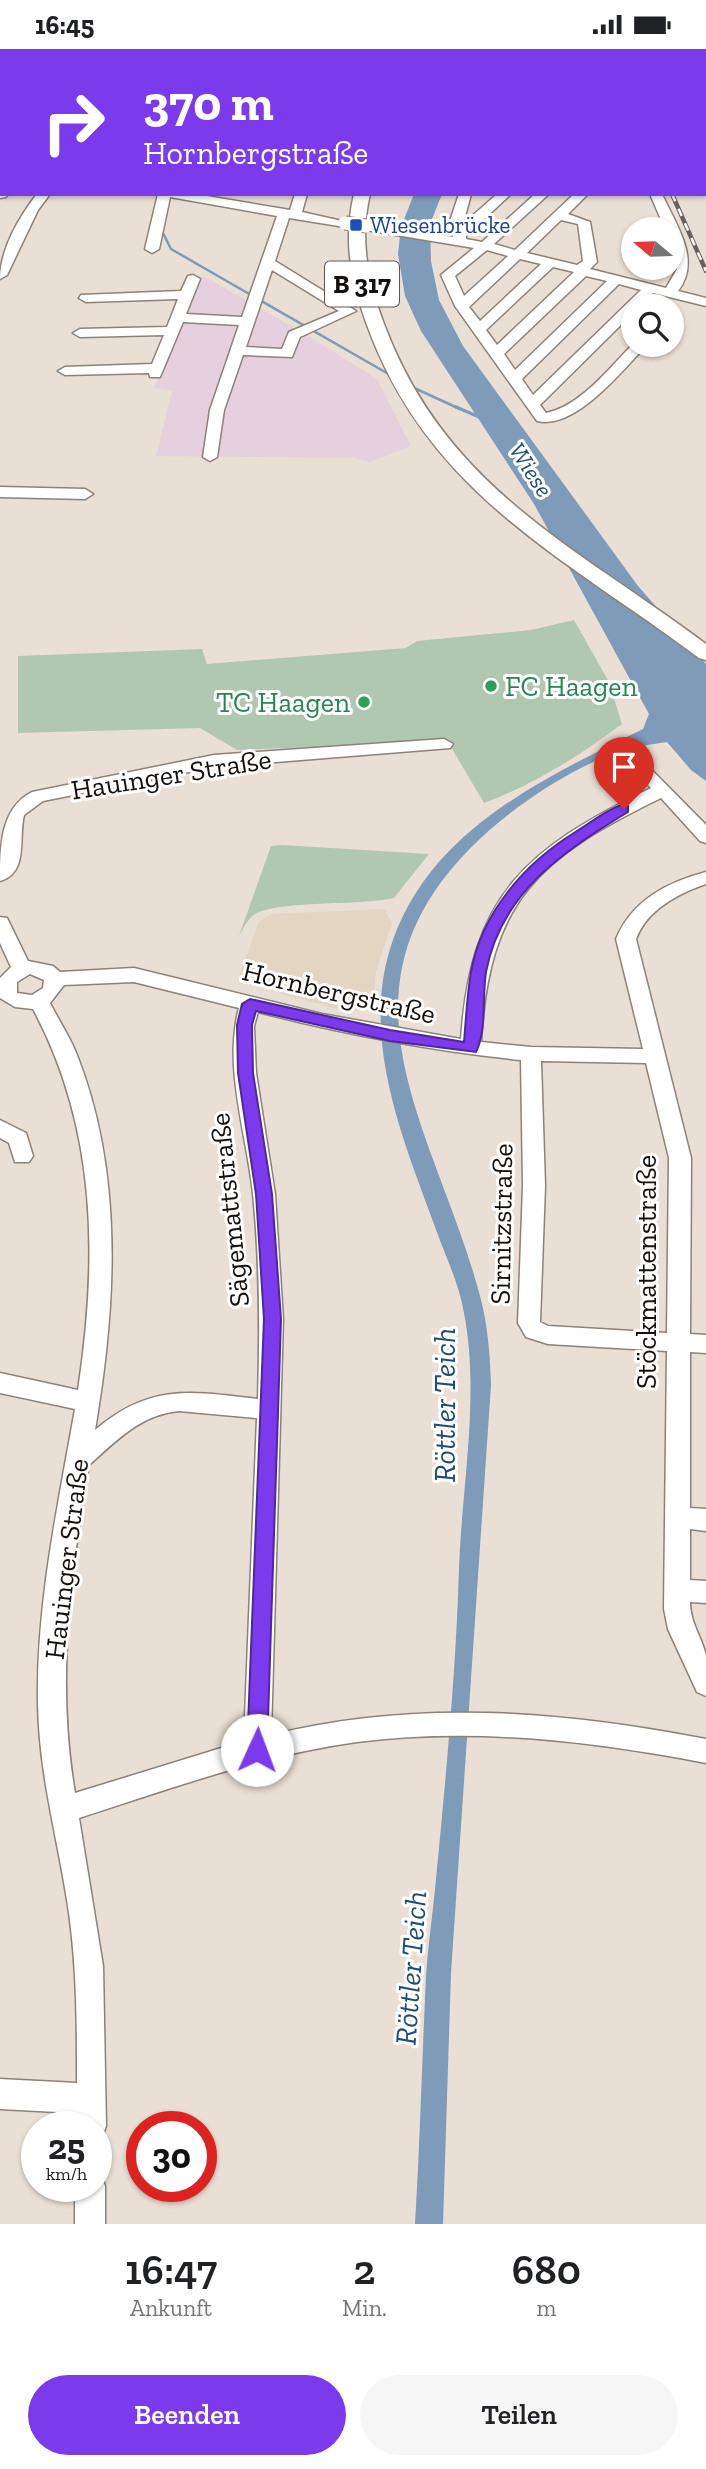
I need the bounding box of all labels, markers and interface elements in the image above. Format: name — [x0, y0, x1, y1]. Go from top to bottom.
text: 16:45 — [35, 9, 94, 41]
text: 370 m — [143, 74, 274, 133]
icon: right — [28, 77, 119, 168]
text: Hornbergstraße — [143, 134, 368, 172]
place label: Wiesenbrücke — [370, 211, 510, 239]
marker: Wiesenbrücke — [348, 217, 364, 233]
north arrow — [621, 217, 684, 280]
map controls — [621, 217, 684, 357]
road number: B 317 — [325, 261, 399, 307]
button: search — [621, 294, 684, 357]
water label: Wiese — [503, 437, 560, 502]
place label: FC Haagen — [505, 670, 638, 703]
marker: FC Haagen — [483, 678, 499, 694]
place label: TC Haagen — [216, 686, 350, 719]
marker: TC Haagen — [356, 694, 372, 710]
pin — [594, 737, 654, 809]
street label: Hauinger Straße — [69, 742, 274, 807]
icon: arrive — [605, 748, 643, 786]
street label: Hornbergstraße — [239, 954, 439, 1031]
street label: Sägemattstraße — [203, 1111, 256, 1309]
street label: Sirnitzstraße — [484, 1143, 519, 1305]
street label: Stöckmattenstraße — [630, 1155, 663, 1389]
water label: Röttler Teich — [427, 1328, 463, 1482]
street label: Hauinger Straße — [38, 1457, 95, 1661]
position arrow — [220, 1713, 294, 1787]
water label: Röttler Teich — [388, 1890, 434, 2046]
speed limit sign: 30 — [126, 2111, 217, 2202]
text: 25 — [48, 2126, 85, 2168]
text: km/h — [46, 2163, 87, 2185]
text: 16:47 — [125, 2244, 217, 2295]
text: 2 — [353, 2244, 376, 2295]
text: 680 — [512, 2244, 581, 2295]
text: Ankunft — [130, 2294, 212, 2322]
text: Min. — [342, 2294, 387, 2322]
text: m — [536, 2294, 556, 2322]
button: Beenden — [28, 2375, 346, 2455]
button: Teilen — [360, 2375, 678, 2455]

